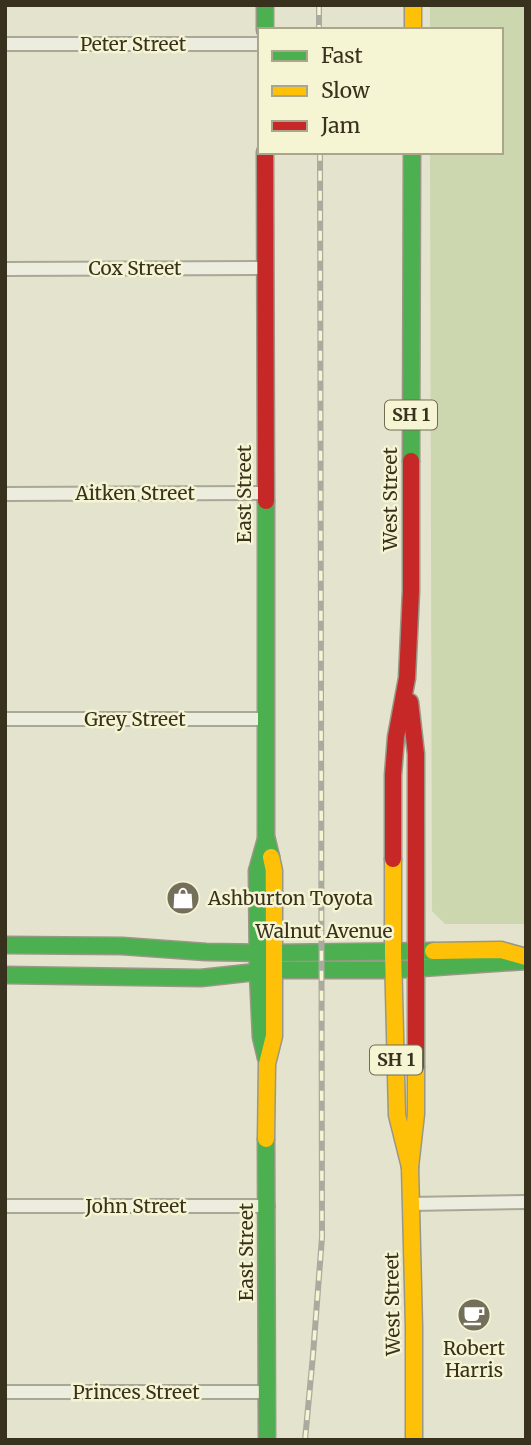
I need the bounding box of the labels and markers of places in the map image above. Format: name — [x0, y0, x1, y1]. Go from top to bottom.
shop icon: Ashburton Toyota — [164, 879, 202, 917]
place label: Ashburton Toyota — [207, 886, 373, 910]
cafe icon: Robert Harris — [455, 1296, 493, 1334]
place label: Robert Harris — [443, 1336, 506, 1382]

